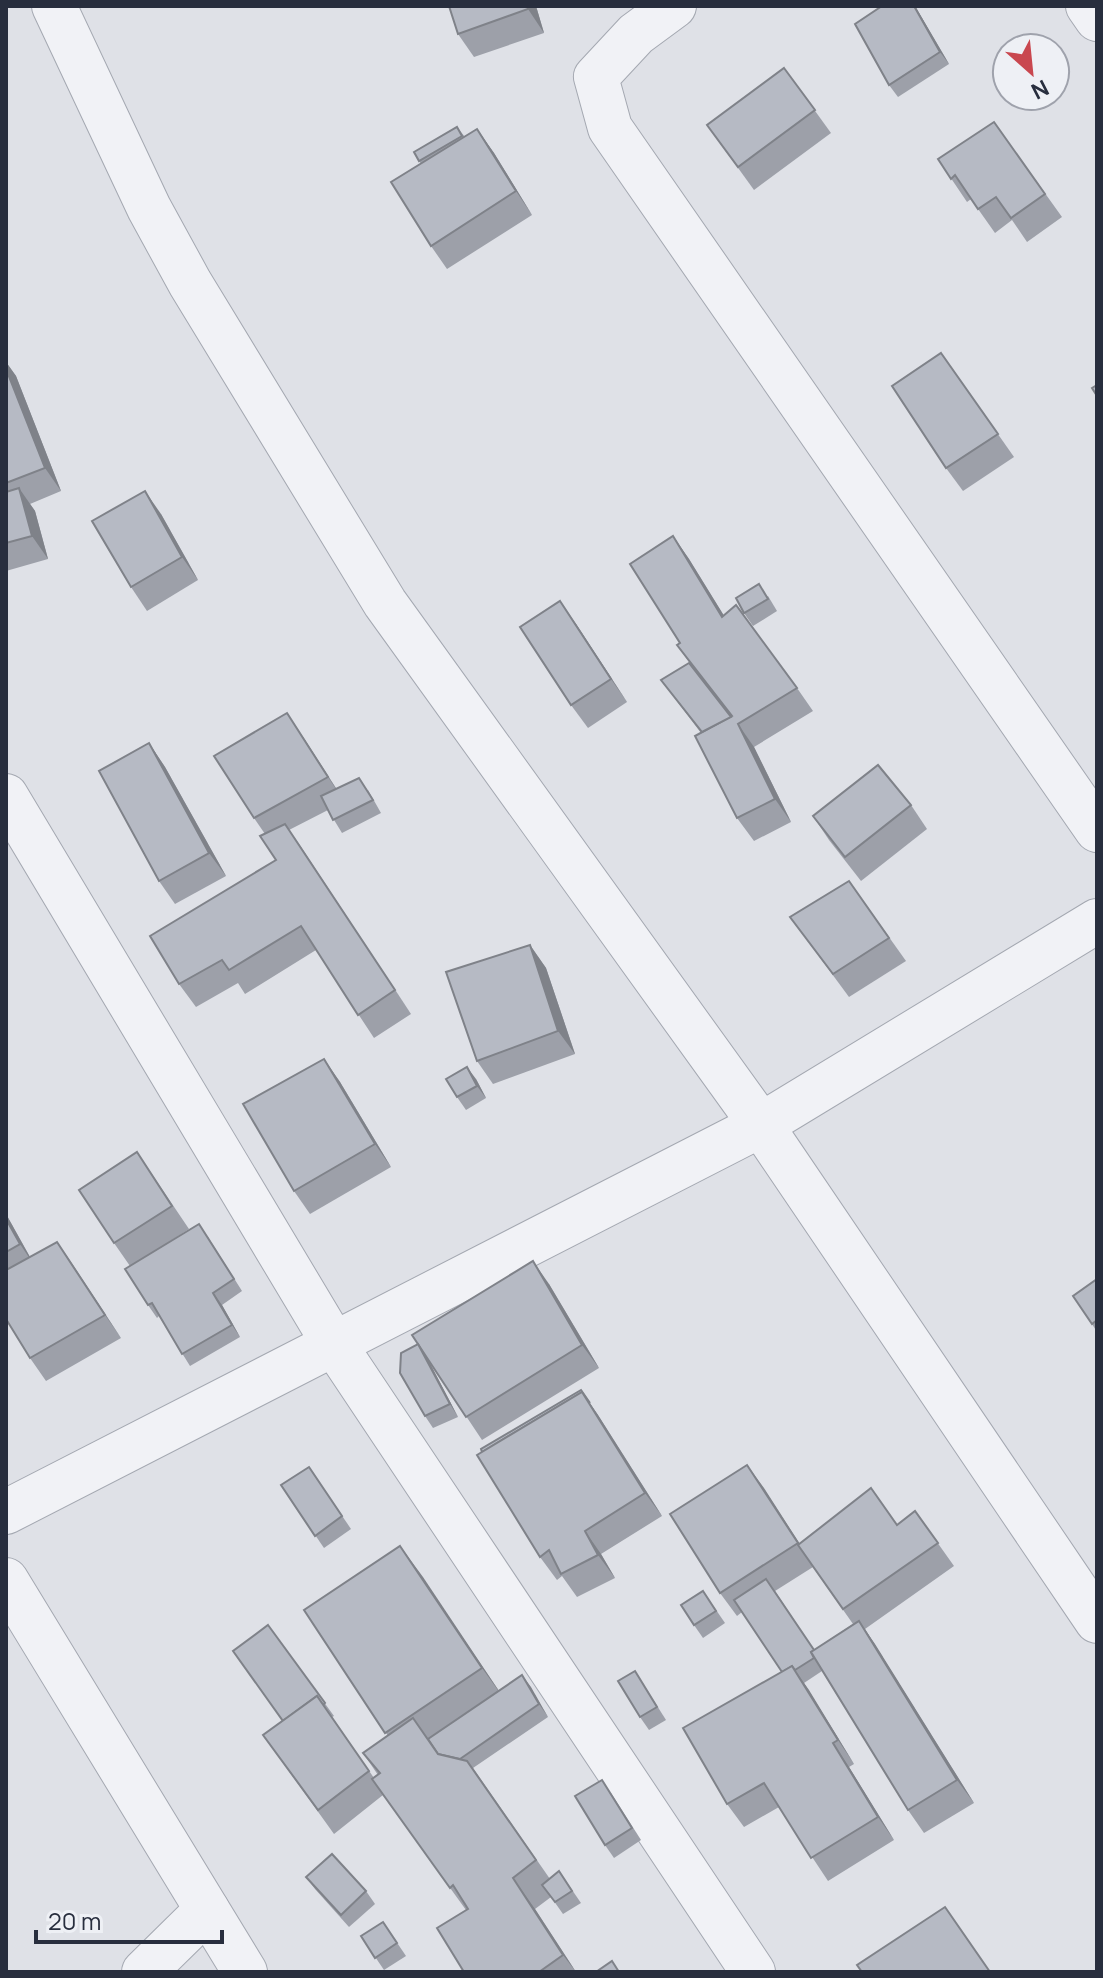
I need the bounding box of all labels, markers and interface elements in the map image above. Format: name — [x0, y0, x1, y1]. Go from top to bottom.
north arrow — [991, 32, 1071, 112]
text: N — [1026, 73, 1054, 107]
scale bar — [36, 1894, 222, 1944]
text: 20 m — [48, 1904, 101, 1937]

